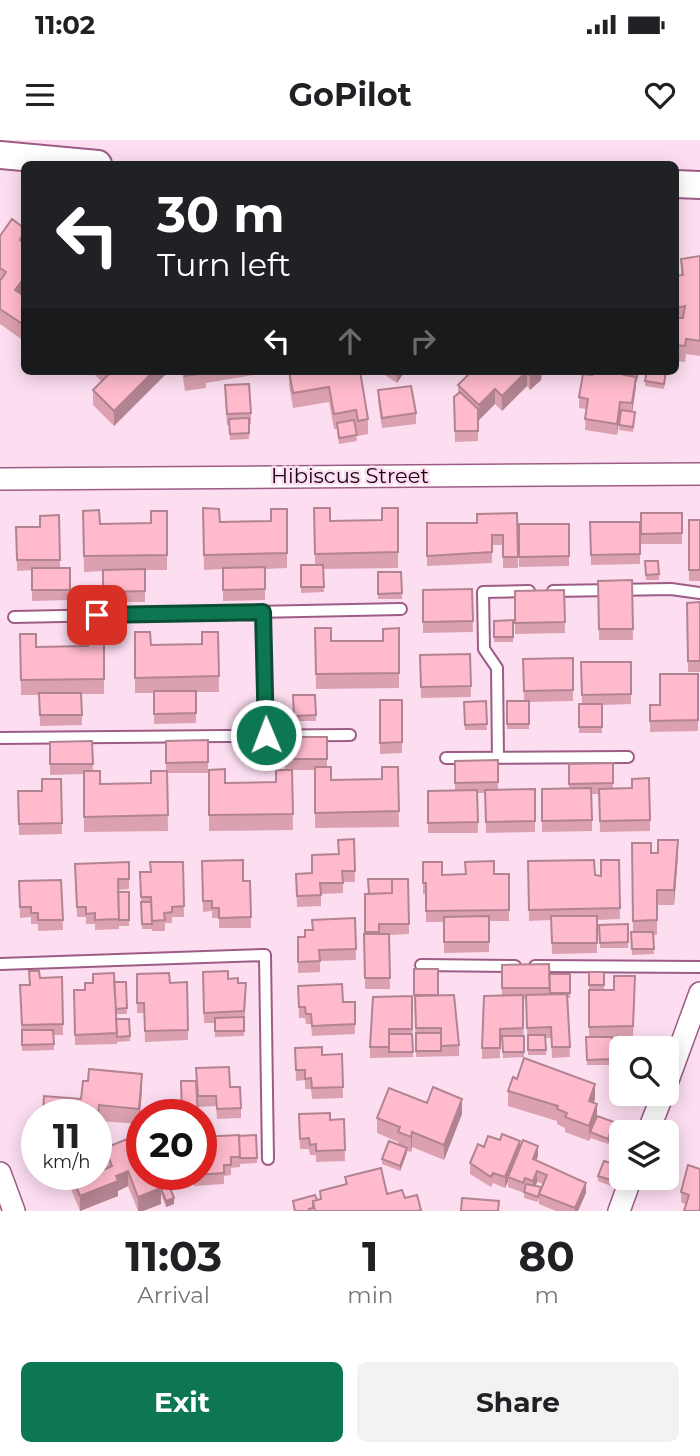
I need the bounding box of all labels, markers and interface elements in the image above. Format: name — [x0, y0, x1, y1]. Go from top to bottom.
text: 11:02 — [35, 9, 95, 41]
text: GoPilot — [288, 75, 412, 114]
icon: menu — [21, 76, 59, 114]
icon: heart — [641, 76, 679, 114]
text: 30 m — [157, 185, 285, 244]
icon: left — [42, 189, 133, 280]
text: Turn left — [157, 245, 291, 284]
icon: left — [258, 322, 296, 360]
icon: ahead — [331, 322, 369, 360]
icon: right — [404, 322, 442, 360]
street label: Hibiscus Street — [271, 463, 429, 488]
pin — [67, 585, 127, 645]
icon: arrive — [78, 596, 116, 634]
position arrow — [229, 698, 303, 772]
map controls — [609, 1036, 679, 1190]
button: search — [609, 1036, 679, 1106]
speed limit sign: 20 — [126, 1099, 217, 1190]
text: 11 — [53, 1114, 80, 1157]
button: layers — [609, 1120, 679, 1190]
text: km/h — [42, 1151, 91, 1173]
text: 11:03 — [125, 1230, 222, 1282]
text: 1 — [362, 1230, 379, 1282]
text: 80 — [519, 1230, 575, 1282]
text: Arrival — [137, 1281, 210, 1309]
text: min — [347, 1281, 393, 1309]
text: m — [534, 1281, 559, 1309]
button: Exit — [21, 1362, 343, 1442]
button: Share — [357, 1362, 679, 1442]

